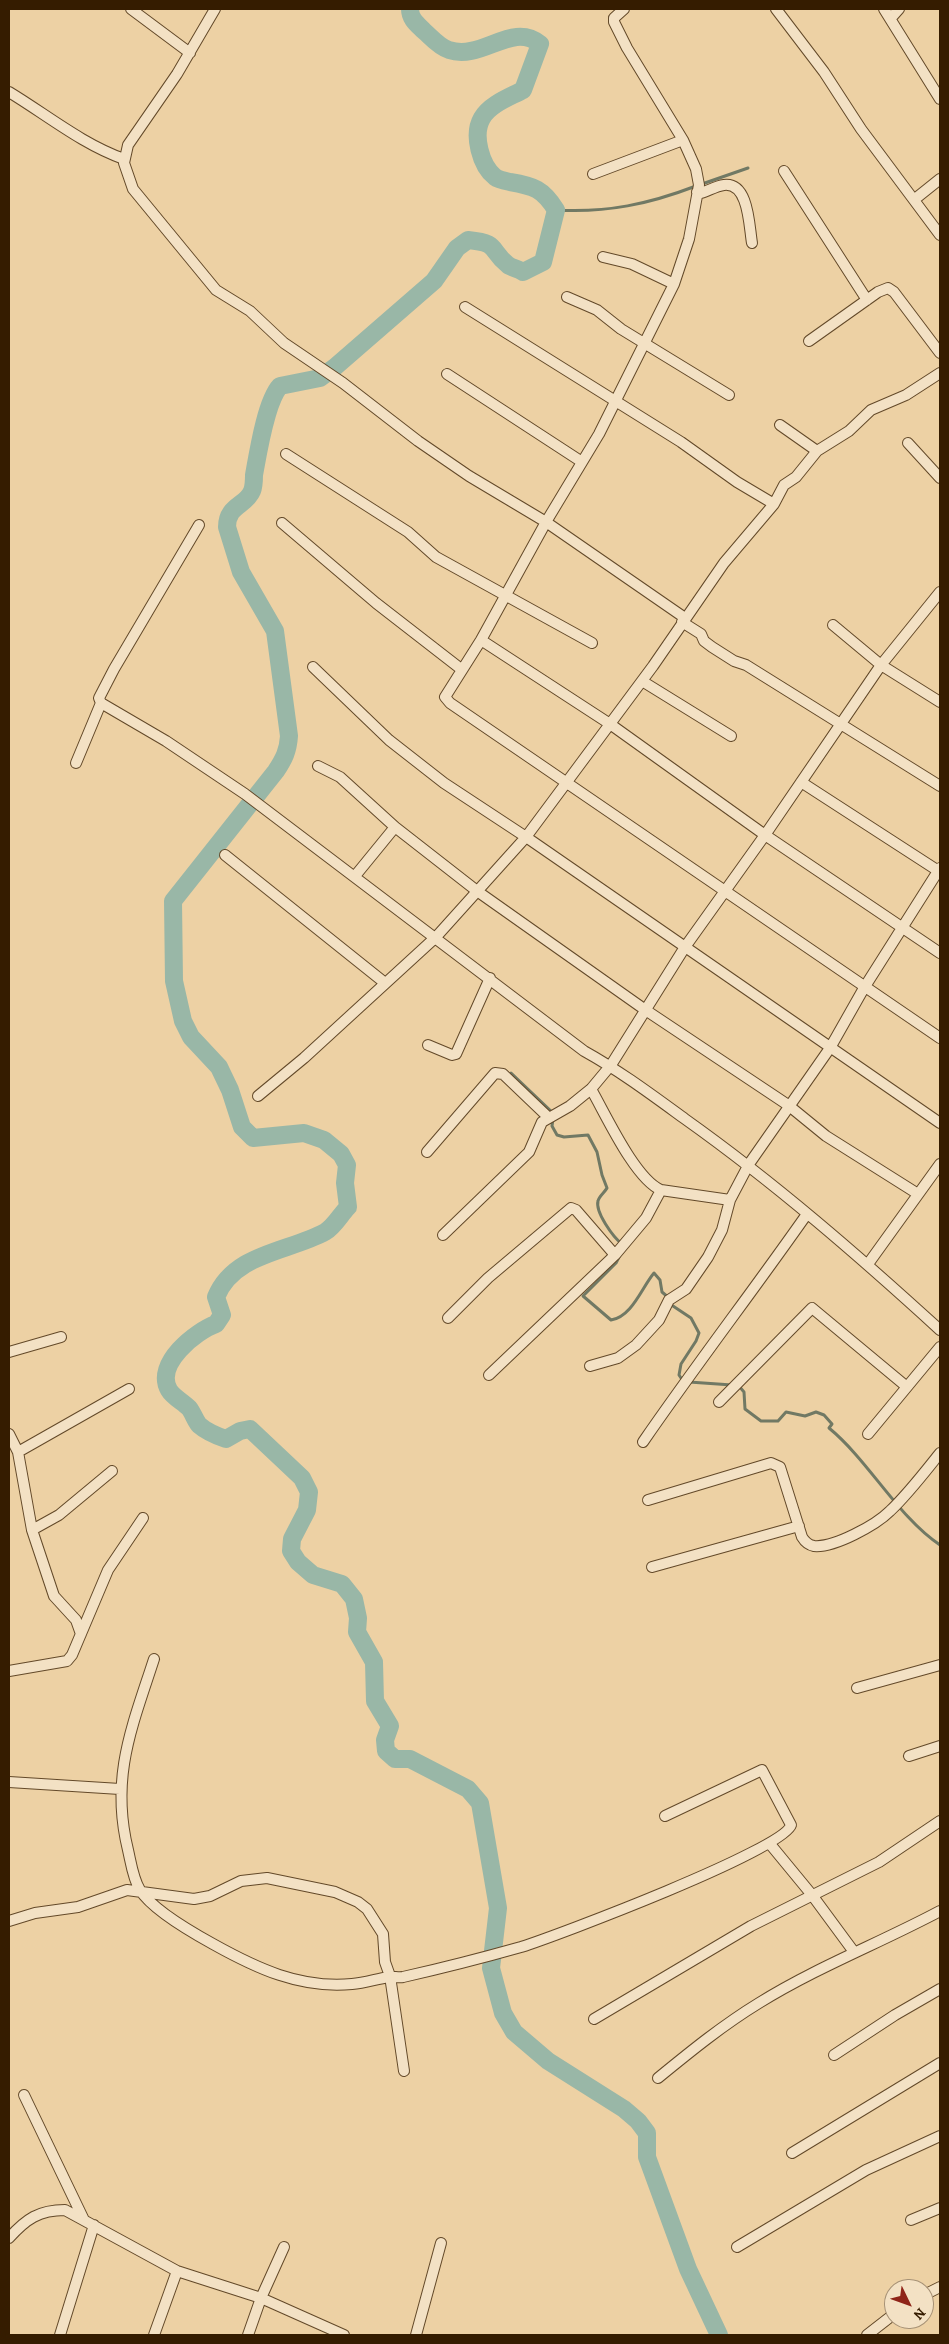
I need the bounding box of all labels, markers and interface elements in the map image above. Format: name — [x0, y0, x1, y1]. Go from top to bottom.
north arrow — [884, 2279, 934, 2329]
text: N — [909, 2304, 930, 2324]

